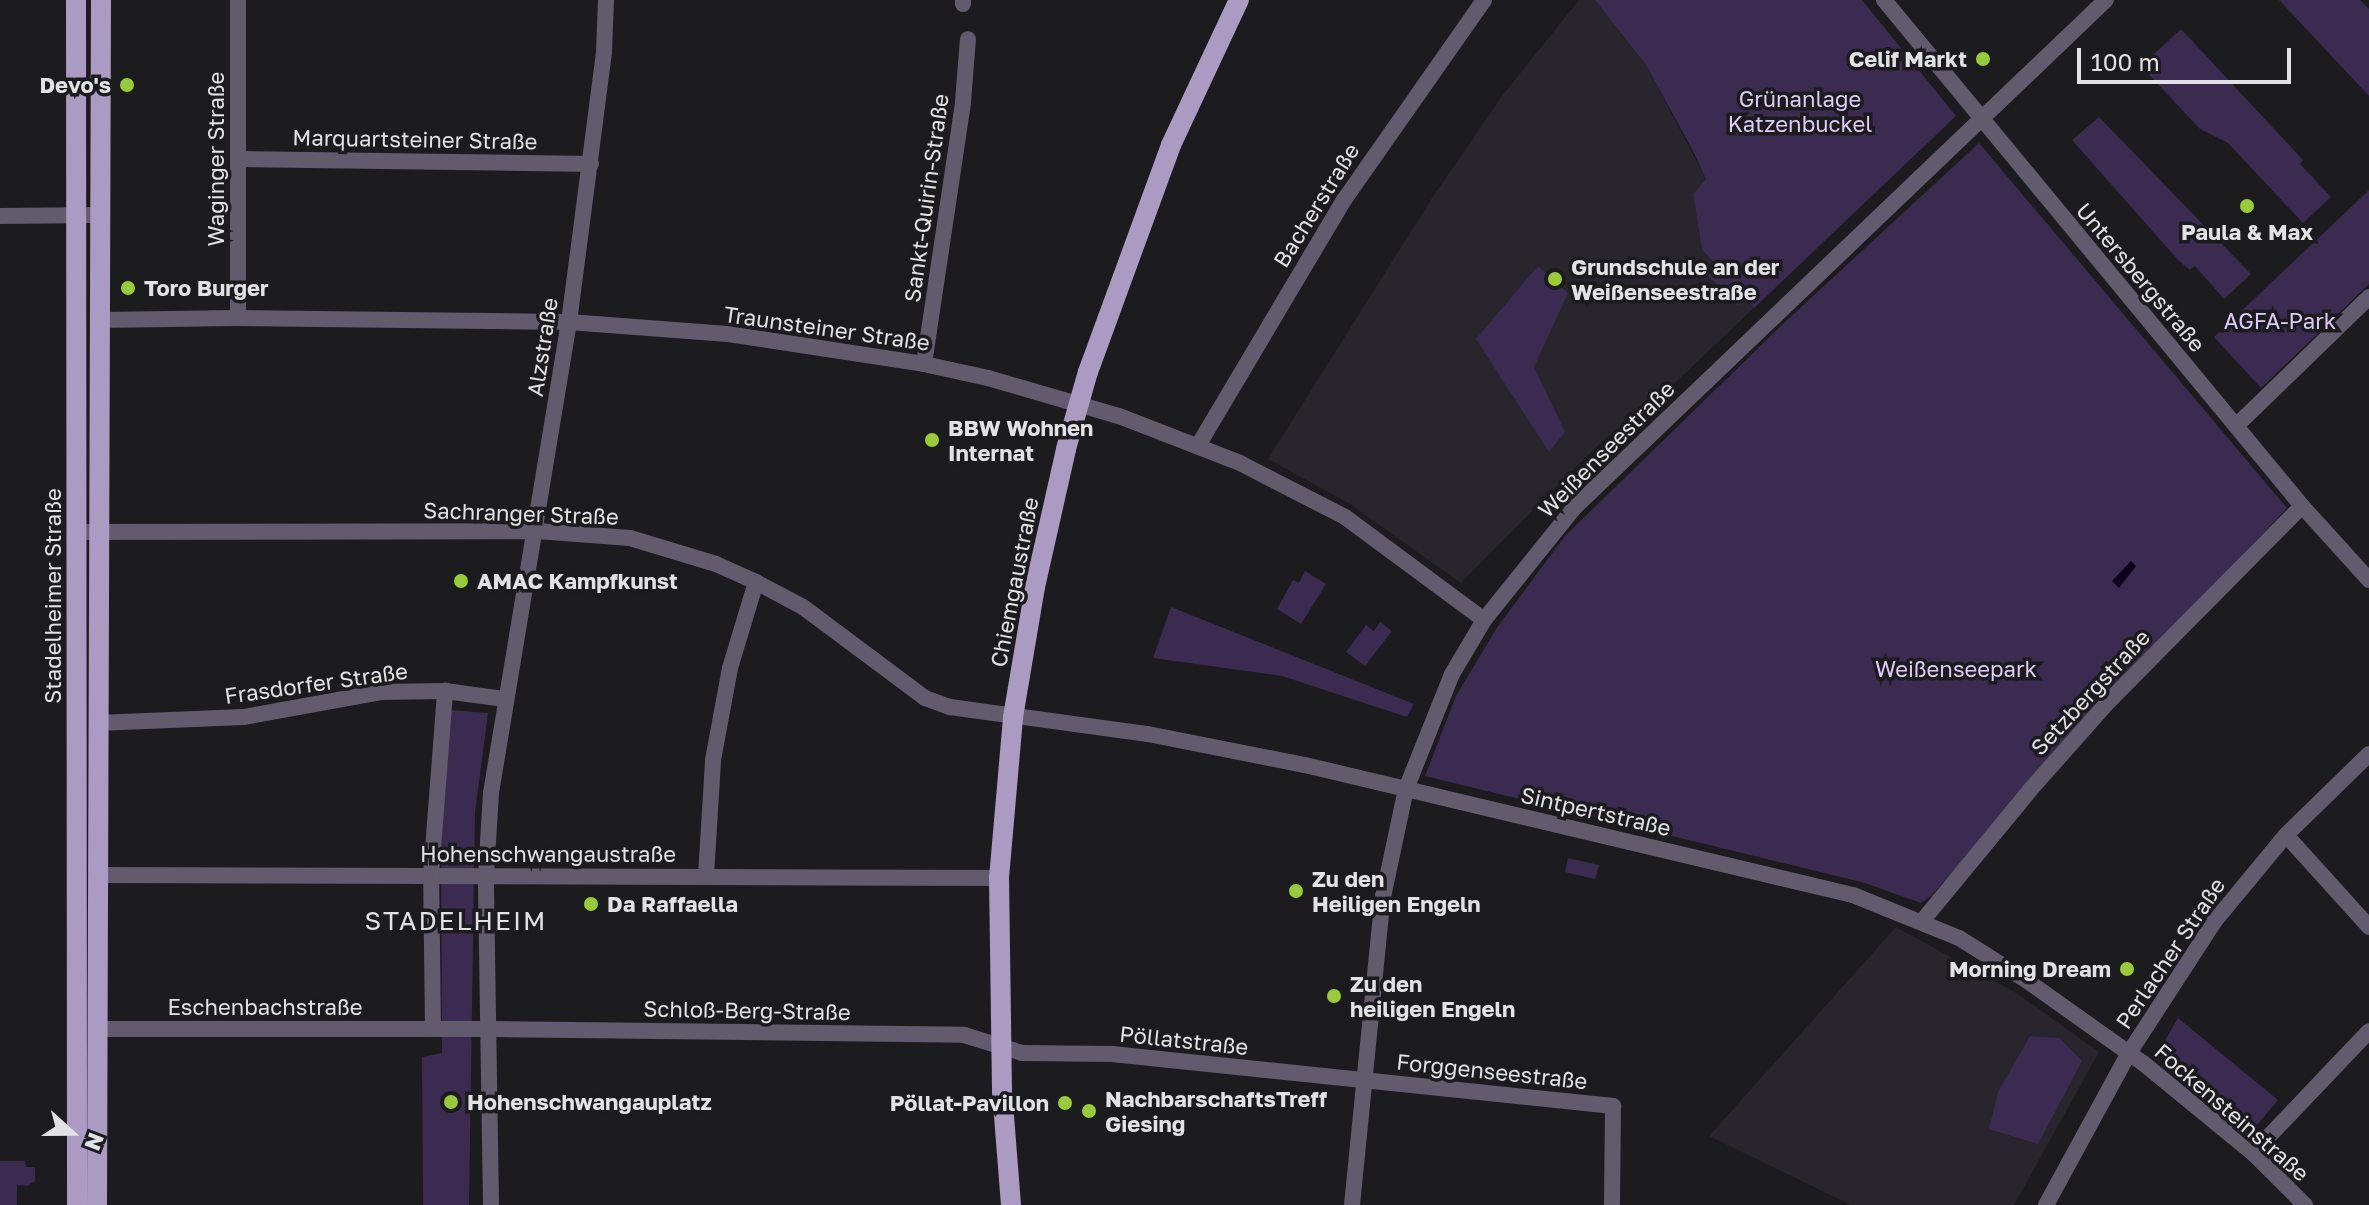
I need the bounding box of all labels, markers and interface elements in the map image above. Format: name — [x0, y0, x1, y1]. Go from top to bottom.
scale bar — [2081, 32, 2295, 82]
place label: Celif Markt — [1849, 46, 1967, 72]
text: 100 m — [2091, 47, 2160, 76]
marker: Celif Markt — [1974, 50, 1992, 68]
place label: Devo's — [39, 72, 111, 98]
street label: Waginger Straße — [203, 72, 229, 246]
marker: Devo's — [118, 76, 136, 94]
park label: Grünanlage Katzenbuckel — [1728, 85, 1872, 136]
street label: Sankt-Quirin-Straße — [898, 92, 954, 304]
street label: Marquartsteiner Straße — [292, 124, 538, 154]
street label: Bacherstraße — [1267, 138, 1365, 272]
street label: Untersbergstraße — [2071, 197, 2211, 357]
marker: Paula & Max — [2238, 197, 2256, 215]
place label: Paula & Max — [2181, 219, 2313, 245]
place label: Grundschule an der Weißenseestraße — [1571, 253, 1779, 304]
marker: Grundschule an der Weißenseestraße — [1546, 270, 1564, 288]
place label: Toro Burger — [144, 275, 269, 301]
marker: Toro Burger — [119, 279, 137, 297]
street label: Alzstraße — [521, 296, 563, 398]
street label: Traunsteiner Straße — [722, 300, 932, 356]
park label: AGFA-Park — [2224, 308, 2336, 334]
street label: Weißenseestraße — [1532, 375, 1680, 523]
place label: BBW Wohnen Internat — [948, 414, 1093, 466]
marker: BBW Wohnen Internat — [923, 431, 941, 449]
street label: Stadelheimer Straße — [40, 488, 66, 704]
street label: Chiemgaustraße — [985, 495, 1043, 669]
street label: Sachranger Straße — [423, 496, 619, 530]
place label: AMAC Kampfkunst — [477, 568, 678, 594]
marker: AMAC Kampfkunst — [452, 572, 470, 590]
street label: Setzbergstraße — [2025, 624, 2155, 760]
park label: Weißenseepark — [1875, 656, 2037, 682]
street label: Frasdorfer Straße — [223, 657, 409, 709]
street label: Sintpertstraße — [1519, 781, 1673, 841]
street label: Hohenschwangaustraße — [420, 841, 676, 867]
place label: Zu den Heiligen Engeln — [1312, 865, 1481, 916]
street label: Perlacher Straße — [2110, 873, 2230, 1033]
marker: Zu den Heiligen Engeln — [1287, 882, 1305, 900]
place label: Da Raffaella — [607, 891, 738, 917]
marker: Da Raffaella — [582, 895, 600, 913]
district label: STADELHEIM — [365, 905, 547, 937]
place label: Morning Dream — [1949, 956, 2111, 982]
marker: Morning Dream — [2118, 960, 2136, 978]
place label: Zu den heiligen Engeln — [1350, 970, 1515, 1022]
marker: Zu den heiligen Engeln — [1325, 987, 1343, 1005]
street label: Eschenbachstraße — [167, 994, 363, 1020]
street label: Schloß-Berg-Straße — [643, 995, 851, 1025]
street label: Pöllatstraße — [1118, 1020, 1250, 1060]
street label: Fockensteinstraße — [2149, 1038, 2315, 1186]
street label: Forggenseestraße — [1395, 1048, 1589, 1094]
place label: NachbarschaftsTreff Giesing — [1105, 1085, 1327, 1136]
place label: Hohenschwangauplatz — [467, 1089, 712, 1115]
place label: Pöllat-Pavillon — [890, 1090, 1049, 1116]
north arrow — [32, 1093, 112, 1173]
marker: Hohenschwangauplatz — [442, 1093, 460, 1111]
marker: Pöllat-Pavillon — [1056, 1094, 1074, 1112]
marker: NachbarschaftsTreff Giesing — [1080, 1102, 1098, 1120]
text: N — [79, 1129, 110, 1154]

